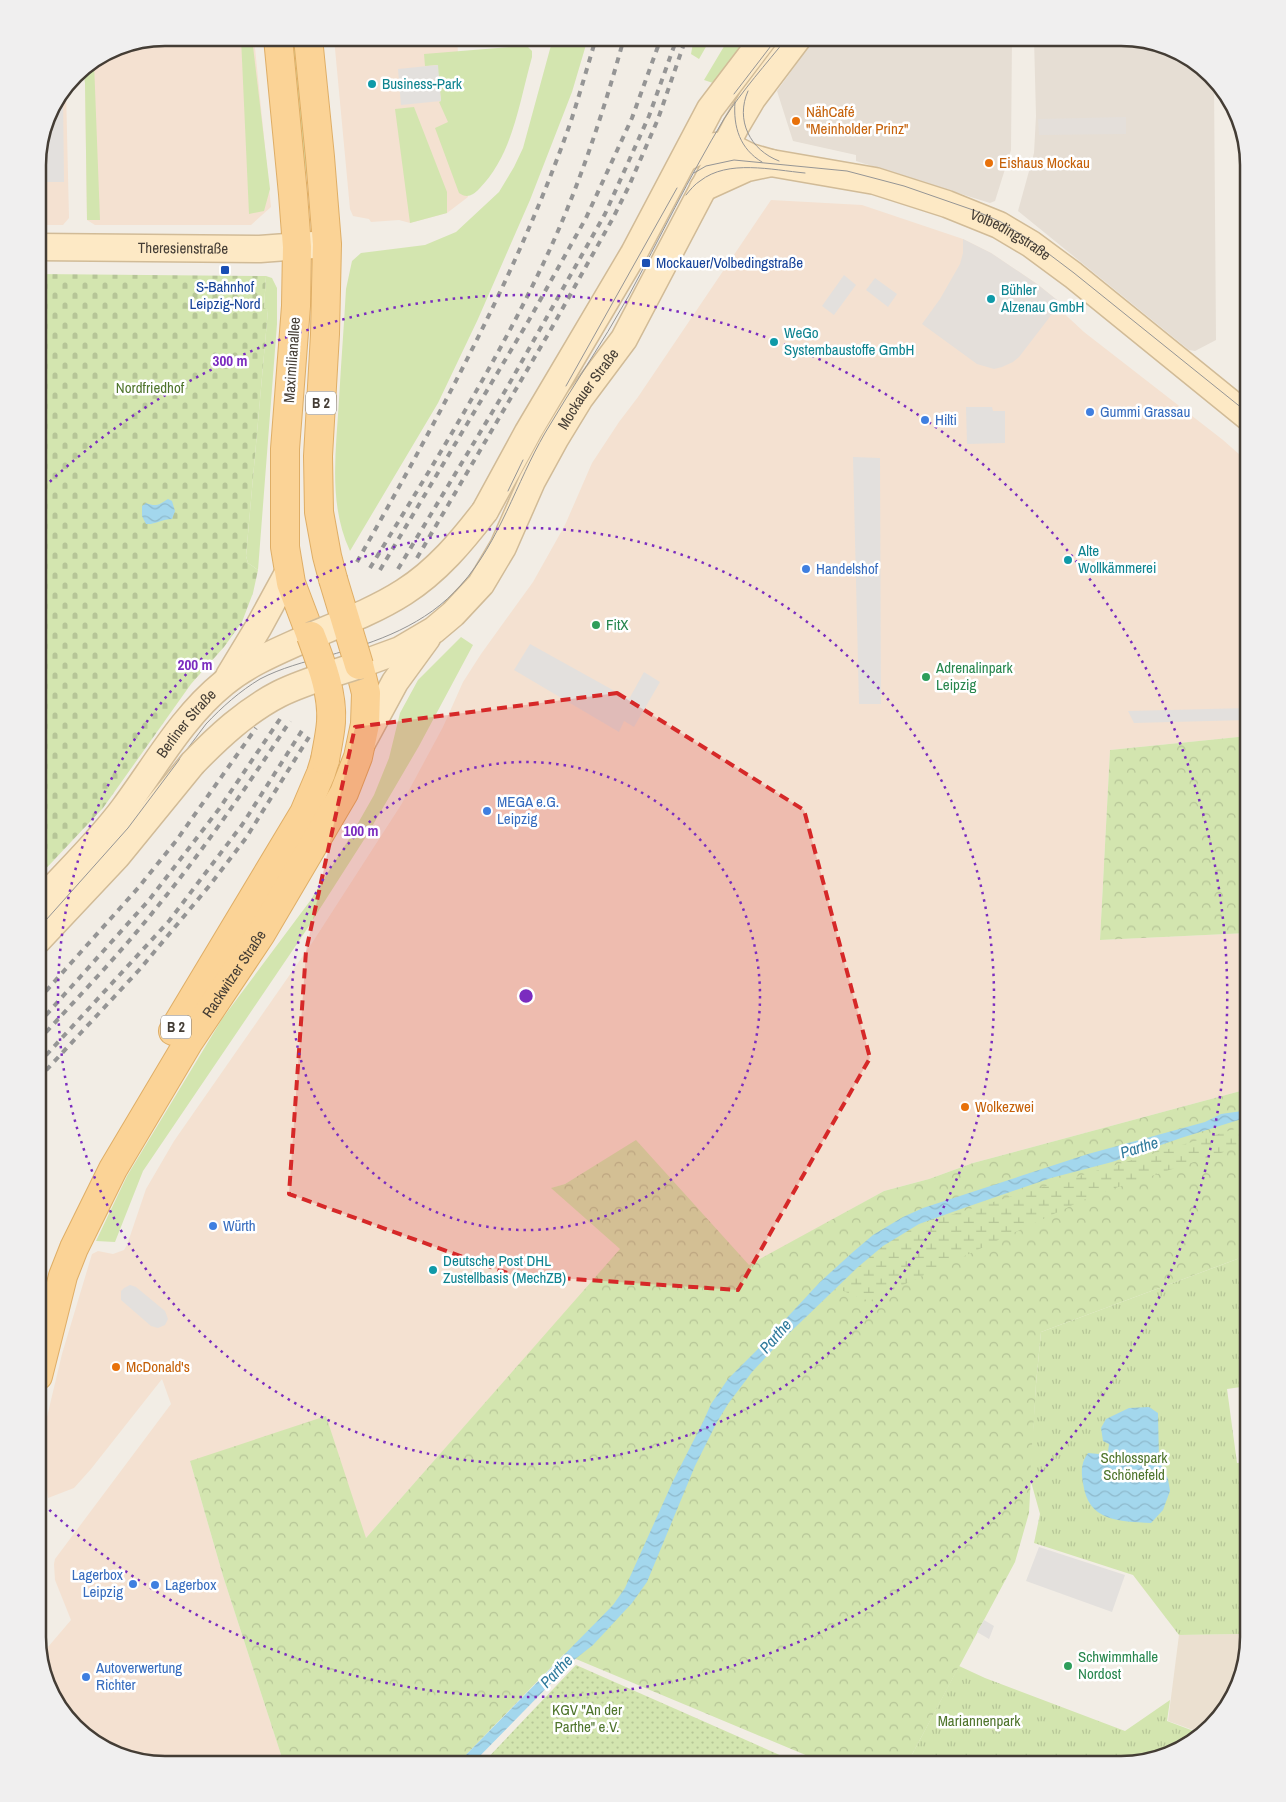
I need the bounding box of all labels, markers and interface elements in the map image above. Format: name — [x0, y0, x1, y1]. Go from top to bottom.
place label: Business-Park — [382, 73, 463, 94]
marker: Business-Park — [366, 78, 378, 90]
place label: NähCafé "Meinholder Prinz" — [806, 101, 908, 139]
marker: NähCafé "Meinholder Prinz" — [790, 115, 802, 127]
place label: Eishaus Mockau — [999, 152, 1090, 173]
marker: Eishaus Mockau — [983, 157, 995, 169]
street label: Volbedingstraße — [967, 203, 1055, 265]
street label: Theresienstraße — [138, 237, 228, 259]
place label: Mockauer/Volbedingstraße — [656, 252, 803, 273]
marker: Mockauer/Volbedingstraße — [640, 257, 652, 269]
marker: S-Bahnhof Leipzig-Nord — [219, 264, 231, 276]
place label: S-Bahnhof Leipzig-Nord — [189, 276, 261, 314]
place label: Bühler Alzenau GmbH — [1000, 279, 1084, 317]
marker: Bühler Alzenau GmbH — [985, 293, 997, 305]
street label: Maximilianallee — [278, 316, 305, 404]
place label: WeGo Systembaustoffe GmbH — [784, 322, 914, 360]
marker: WeGo Systembaustoffe GmbH — [768, 336, 780, 348]
street label: Mockauer Straße — [552, 344, 623, 433]
text: 300 m — [213, 350, 247, 371]
park label: Nordfriedhof — [116, 377, 185, 398]
road number: B 2 — [306, 392, 336, 414]
place label: Gummi Grassau — [1100, 401, 1190, 422]
marker: Gummi Grassau — [1084, 406, 1096, 418]
place label: Hilti — [935, 409, 957, 430]
marker: Hilti — [919, 414, 931, 426]
place label: Alte Wollkämmerei — [1077, 540, 1156, 578]
marker: Alte Wollkämmerei — [1062, 554, 1074, 566]
place label: Handelshof — [816, 558, 879, 579]
marker: Handelshof — [800, 563, 812, 575]
place label: FitX — [606, 614, 629, 635]
marker: FitX — [590, 619, 602, 631]
text: 200 m — [178, 654, 212, 675]
place label: Adrenalinpark Leipzig — [935, 657, 1013, 695]
marker: Adrenalinpark Leipzig — [920, 671, 932, 683]
street label: Berliner Straße — [151, 684, 221, 762]
place label: MEGA e.G. Leipzig — [497, 791, 559, 829]
marker: MEGA e.G. Leipzig — [481, 805, 493, 817]
text: 100 m — [344, 820, 378, 841]
street label: Rackwitzer Straße — [197, 926, 271, 1022]
centre of rings — [517, 987, 535, 1005]
road number: B 2 — [161, 1016, 191, 1038]
place label: Wolkezwei — [975, 1096, 1034, 1117]
marker: Wolkezwei — [959, 1101, 971, 1113]
water label: Parthe — [1117, 1131, 1161, 1163]
place label: Würth — [223, 1215, 256, 1236]
marker: Würth — [207, 1220, 219, 1232]
place label: Deutsche Post DHL Zustellbasis (MechZB) — [443, 1250, 566, 1288]
marker: Deutsche Post DHL Zustellbasis (MechZB) — [427, 1264, 439, 1276]
water label: Parthe — [754, 1314, 796, 1358]
place label: McDonald's — [126, 1356, 190, 1377]
marker: McDonald's — [110, 1361, 122, 1373]
park label: Schlosspark Schönefeld — [1101, 1447, 1168, 1485]
place label: Lagerbox Leipzig — [72, 1564, 124, 1602]
place label: Lagerbox — [165, 1574, 217, 1595]
marker: Lagerbox Leipzig — [127, 1578, 139, 1590]
marker: Lagerbox — [149, 1579, 161, 1591]
place label: Schwimmhalle Nordost — [1078, 1646, 1158, 1684]
water label: Parthe — [535, 1649, 577, 1693]
place label: Autoverwertung Richter — [95, 1657, 182, 1695]
marker: Schwimmhalle Nordost — [1062, 1660, 1074, 1672]
marker: Autoverwertung Richter — [80, 1671, 92, 1683]
park label: KGV "An der Parthe" e.V. — [552, 1699, 622, 1737]
park label: Mariannenpark — [938, 1710, 1021, 1731]

